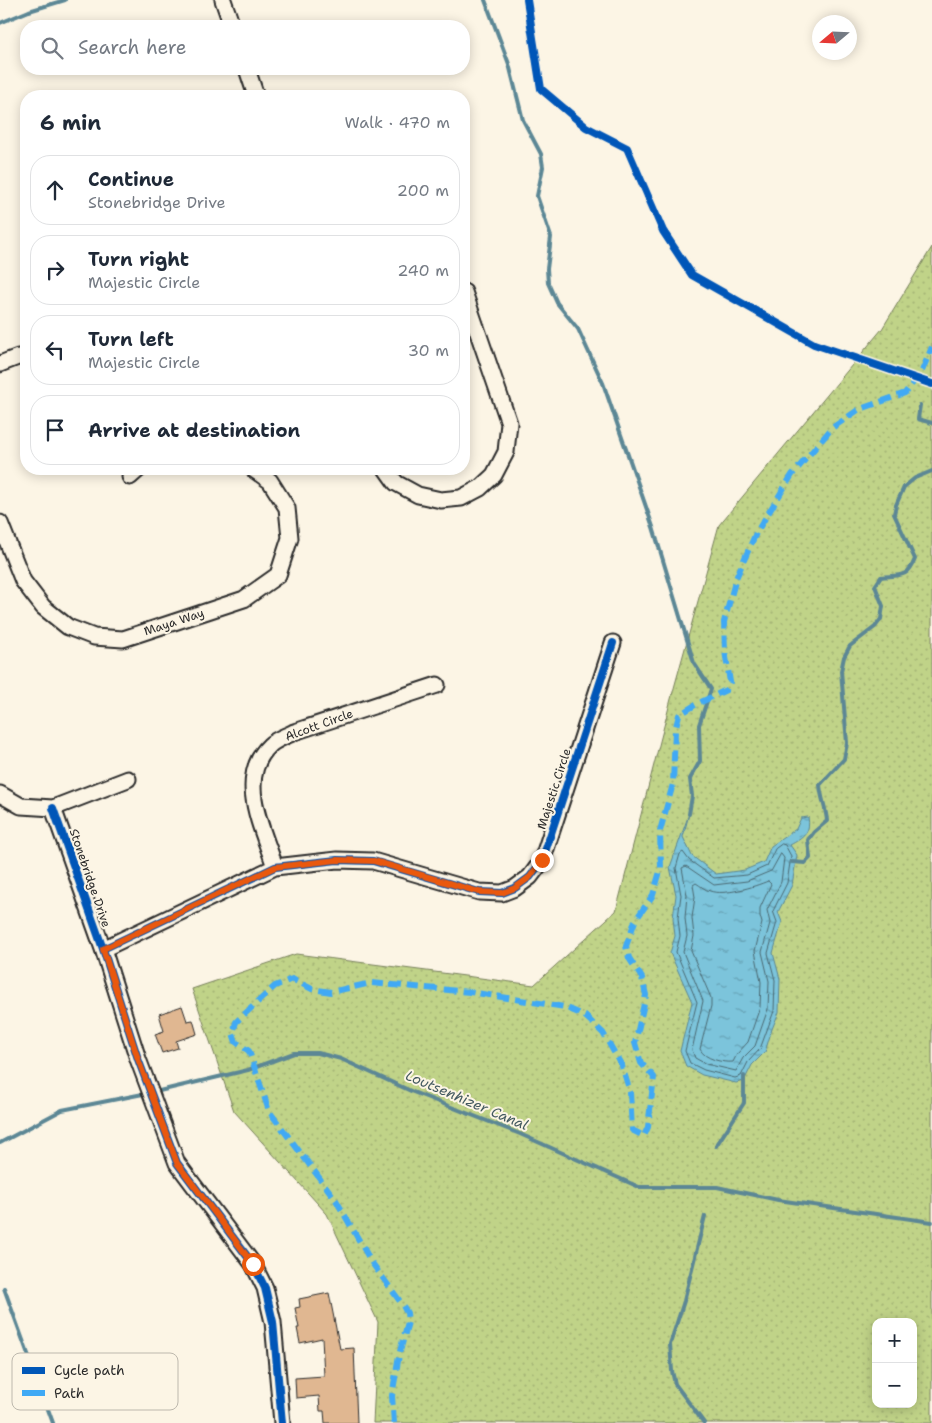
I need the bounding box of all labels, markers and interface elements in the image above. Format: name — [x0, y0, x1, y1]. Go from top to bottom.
north arrow — [812, 15, 857, 60]
search box — [20, 20, 470, 75]
icon: search — [38, 34, 66, 62]
text: Search here — [78, 35, 187, 60]
text: 6 min — [40, 109, 101, 137]
text: Walk · 470 m — [345, 112, 450, 133]
text: Continue — [88, 167, 174, 192]
icon: ahead — [41, 176, 69, 204]
text: 200 m — [397, 180, 449, 201]
text: Stonebridge Drive — [88, 192, 226, 213]
text: Turn right — [88, 247, 189, 272]
icon: right — [41, 256, 69, 284]
text: 240 m — [397, 260, 449, 281]
text: Majestic Circle — [88, 272, 200, 293]
text: Turn left — [88, 327, 174, 352]
icon: left — [41, 336, 69, 364]
text: 30 m — [408, 340, 449, 361]
text: Majestic Circle — [88, 352, 200, 373]
icon: arrive — [41, 416, 69, 444]
text: Arrive at destination — [88, 418, 300, 443]
street label: Maya Way — [142, 605, 206, 639]
street label: Alcott Circle — [283, 705, 355, 745]
street label: Majestic Circle — [533, 746, 575, 832]
street label: Stonebridge Drive — [66, 827, 114, 930]
route end — [531, 849, 554, 872]
water label: Loutsenhizer Canal — [403, 1066, 531, 1134]
route start — [242, 1253, 265, 1276]
map controls — [872, 1318, 917, 1408]
button: + — [872, 1318, 917, 1363]
legend — [12, 1353, 178, 1410]
text: Cycle path — [54, 1361, 125, 1379]
button: − — [872, 1363, 917, 1408]
text: Path — [54, 1384, 85, 1402]

